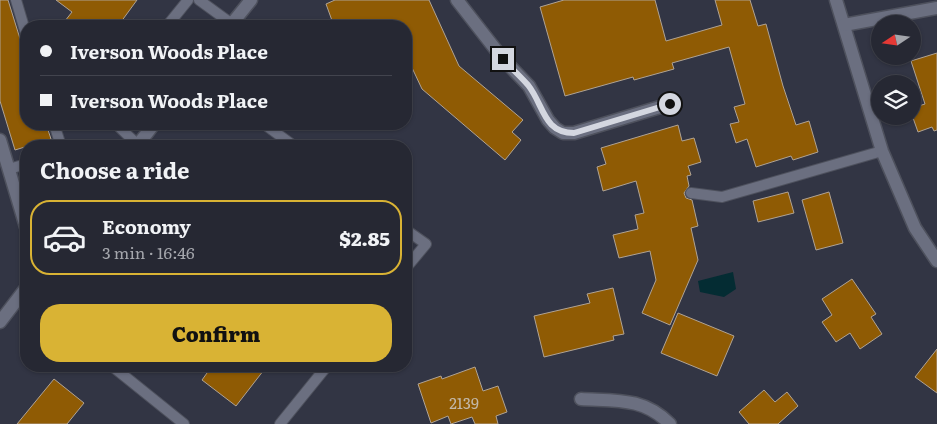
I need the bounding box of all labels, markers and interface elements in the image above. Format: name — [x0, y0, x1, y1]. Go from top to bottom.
north arrow — [871, 15, 921, 65]
map controls — [871, 15, 921, 125]
text: Iverson Woods Place — [70, 37, 268, 65]
route end — [492, 48, 514, 70]
button: layers — [871, 75, 921, 125]
text: Iverson Woods Place — [70, 86, 268, 114]
route start — [659, 93, 681, 115]
text: Choose a ride — [40, 153, 189, 186]
text: Economy — [102, 212, 191, 240]
icon: car — [42, 215, 87, 260]
text: $2.85 — [339, 224, 390, 252]
text: 3 min · 16:46 — [102, 240, 195, 264]
button: Confirm — [40, 304, 392, 362]
house number: 2139 — [449, 391, 479, 414]

